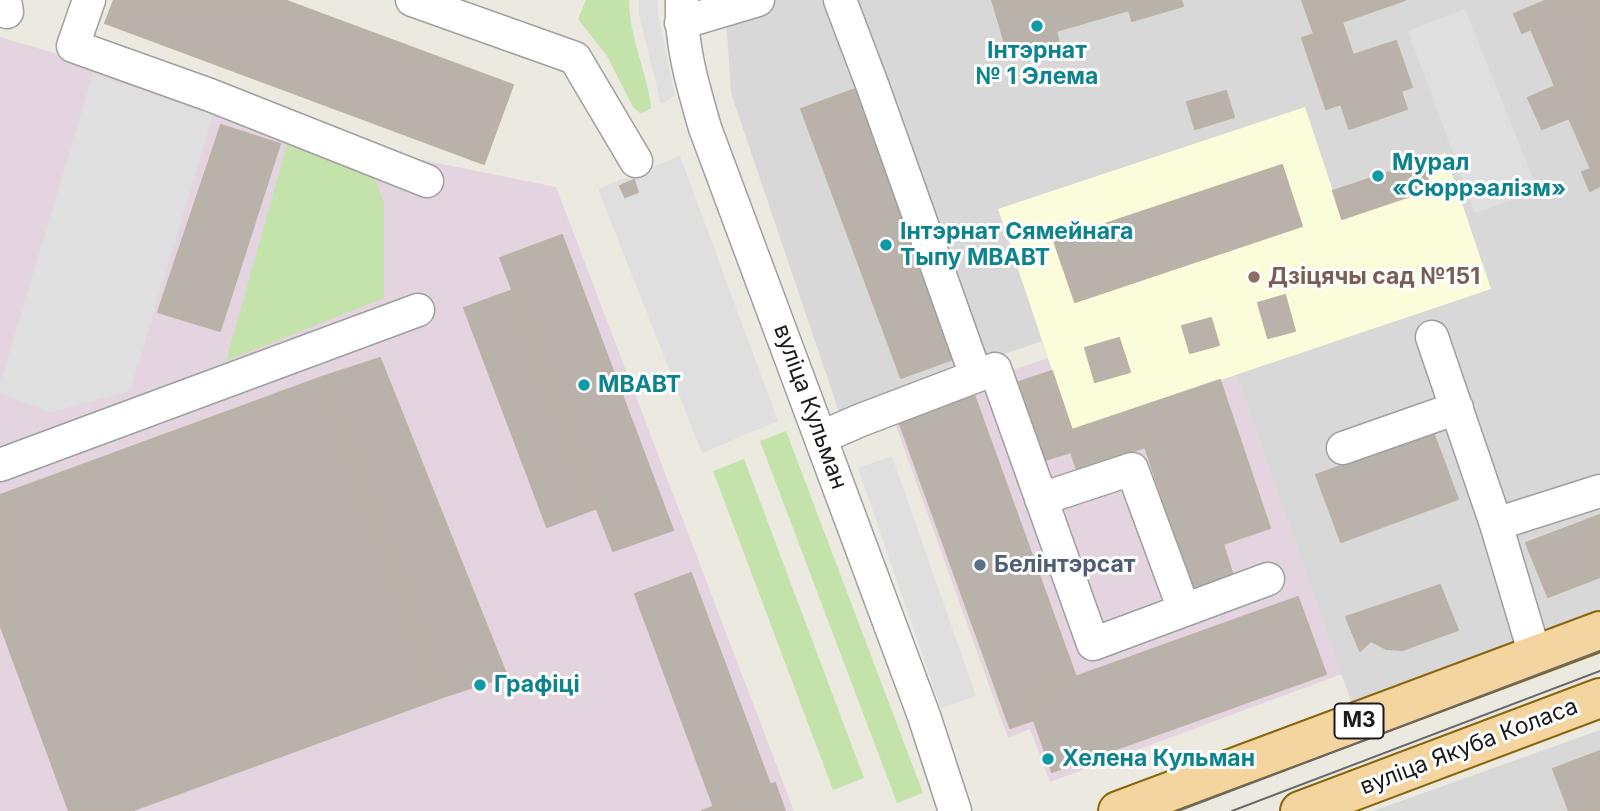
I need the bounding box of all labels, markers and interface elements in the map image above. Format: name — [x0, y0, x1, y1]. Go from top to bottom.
marker: Інтэрнат № 1 Элема — [1029, 18, 1045, 34]
place label: Інтэрнат № 1 Элема — [976, 37, 1098, 91]
place label: Мурал «Сюррэалізм» — [1392, 149, 1566, 203]
marker: Мурал «Сюррэалізм» — [1370, 168, 1386, 184]
place label: Інтэрнат Сямейнага Тыпу МВАВТ — [900, 218, 1133, 272]
marker: Інтэрнат Сямейнага Тыпу МВАВТ — [878, 237, 894, 253]
place label: Дзіцячы сад №151 — [1268, 263, 1480, 291]
marker: Дзіцячы сад №151 — [1246, 269, 1262, 285]
street label: вуліца Кульман — [767, 321, 853, 493]
place label: МВАВТ — [598, 371, 681, 399]
marker: МВАВТ — [576, 377, 592, 393]
place label: Белінтэрсат — [994, 551, 1136, 579]
marker: Белінтэрсат — [972, 557, 988, 573]
place label: Графіці — [494, 671, 580, 699]
marker: Графіці — [472, 677, 488, 693]
street label: вуліца Якуба Коласа — [1356, 693, 1582, 801]
road number: М3 — [1334, 704, 1384, 738]
place label: Хелена Кульман — [1062, 745, 1255, 773]
marker: Хелена Кульман — [1040, 751, 1056, 767]

